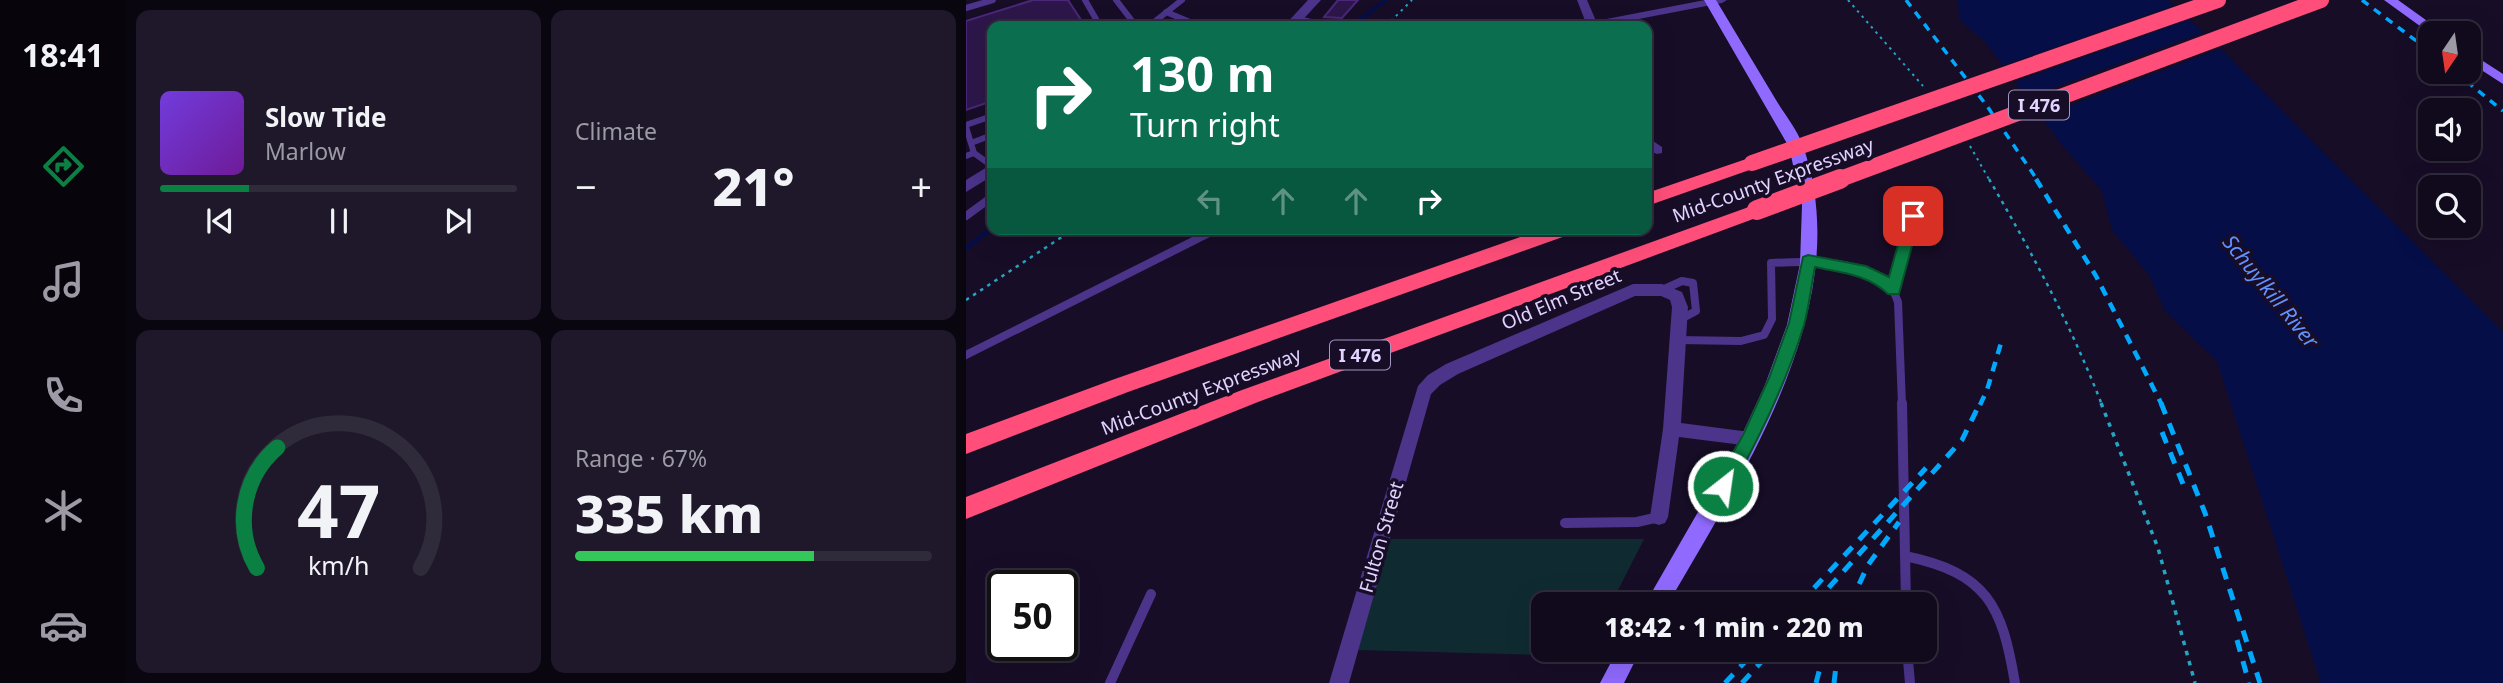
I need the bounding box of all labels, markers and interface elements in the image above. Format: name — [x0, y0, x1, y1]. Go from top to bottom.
north arrow — [2418, 21, 2482, 84]
map controls — [2418, 21, 2481, 238]
text: 18:41 — [22, 33, 104, 76]
text: 130 m — [1130, 40, 1275, 106]
icon: right — [1015, 49, 1106, 140]
road number: I 476 — [2009, 90, 2069, 120]
button: sound — [2418, 98, 2481, 161]
text: Slow Tide — [265, 99, 387, 135]
text: Turn right — [1130, 103, 1280, 146]
text: Climate — [575, 115, 657, 147]
street label: Mid-County Expressway — [1669, 131, 1878, 229]
text: Marlow — [265, 135, 346, 167]
icon: directions — [39, 142, 88, 191]
text: 21° — [712, 150, 795, 221]
text: − — [575, 160, 597, 212]
text: + — [910, 160, 932, 212]
button: search — [2418, 175, 2481, 238]
icon: left — [1191, 182, 1229, 220]
icon: ahead — [1264, 182, 1302, 220]
icon: ahead — [1337, 182, 1375, 220]
icon: right — [1410, 182, 1448, 220]
pin — [1883, 186, 1943, 246]
icon: arrive — [1894, 197, 1932, 235]
icon: previous — [201, 202, 239, 240]
icon: pause — [320, 202, 358, 240]
icon: next — [439, 202, 477, 240]
water label: Schuylkill River — [2217, 229, 2326, 355]
icon: music — [39, 257, 88, 306]
street label: Old Elm Street — [1497, 262, 1625, 336]
road number: I 476 — [1330, 340, 1390, 370]
street label: Mid-County Expressway — [1097, 341, 1305, 441]
icon: phone — [39, 371, 88, 420]
text: Range · 67% — [575, 442, 707, 474]
position arrow — [1686, 449, 1760, 523]
text: 47 — [297, 460, 380, 559]
text: 335 km — [575, 477, 763, 548]
street label: Fulton Street — [1353, 478, 1409, 596]
icon: climate — [39, 486, 88, 535]
text: km/h — [308, 547, 369, 581]
speed limit sign: 50 — [987, 570, 1078, 661]
icon: car — [39, 601, 88, 650]
text: 18:42 · 1 min · 220 m — [1604, 609, 1864, 645]

